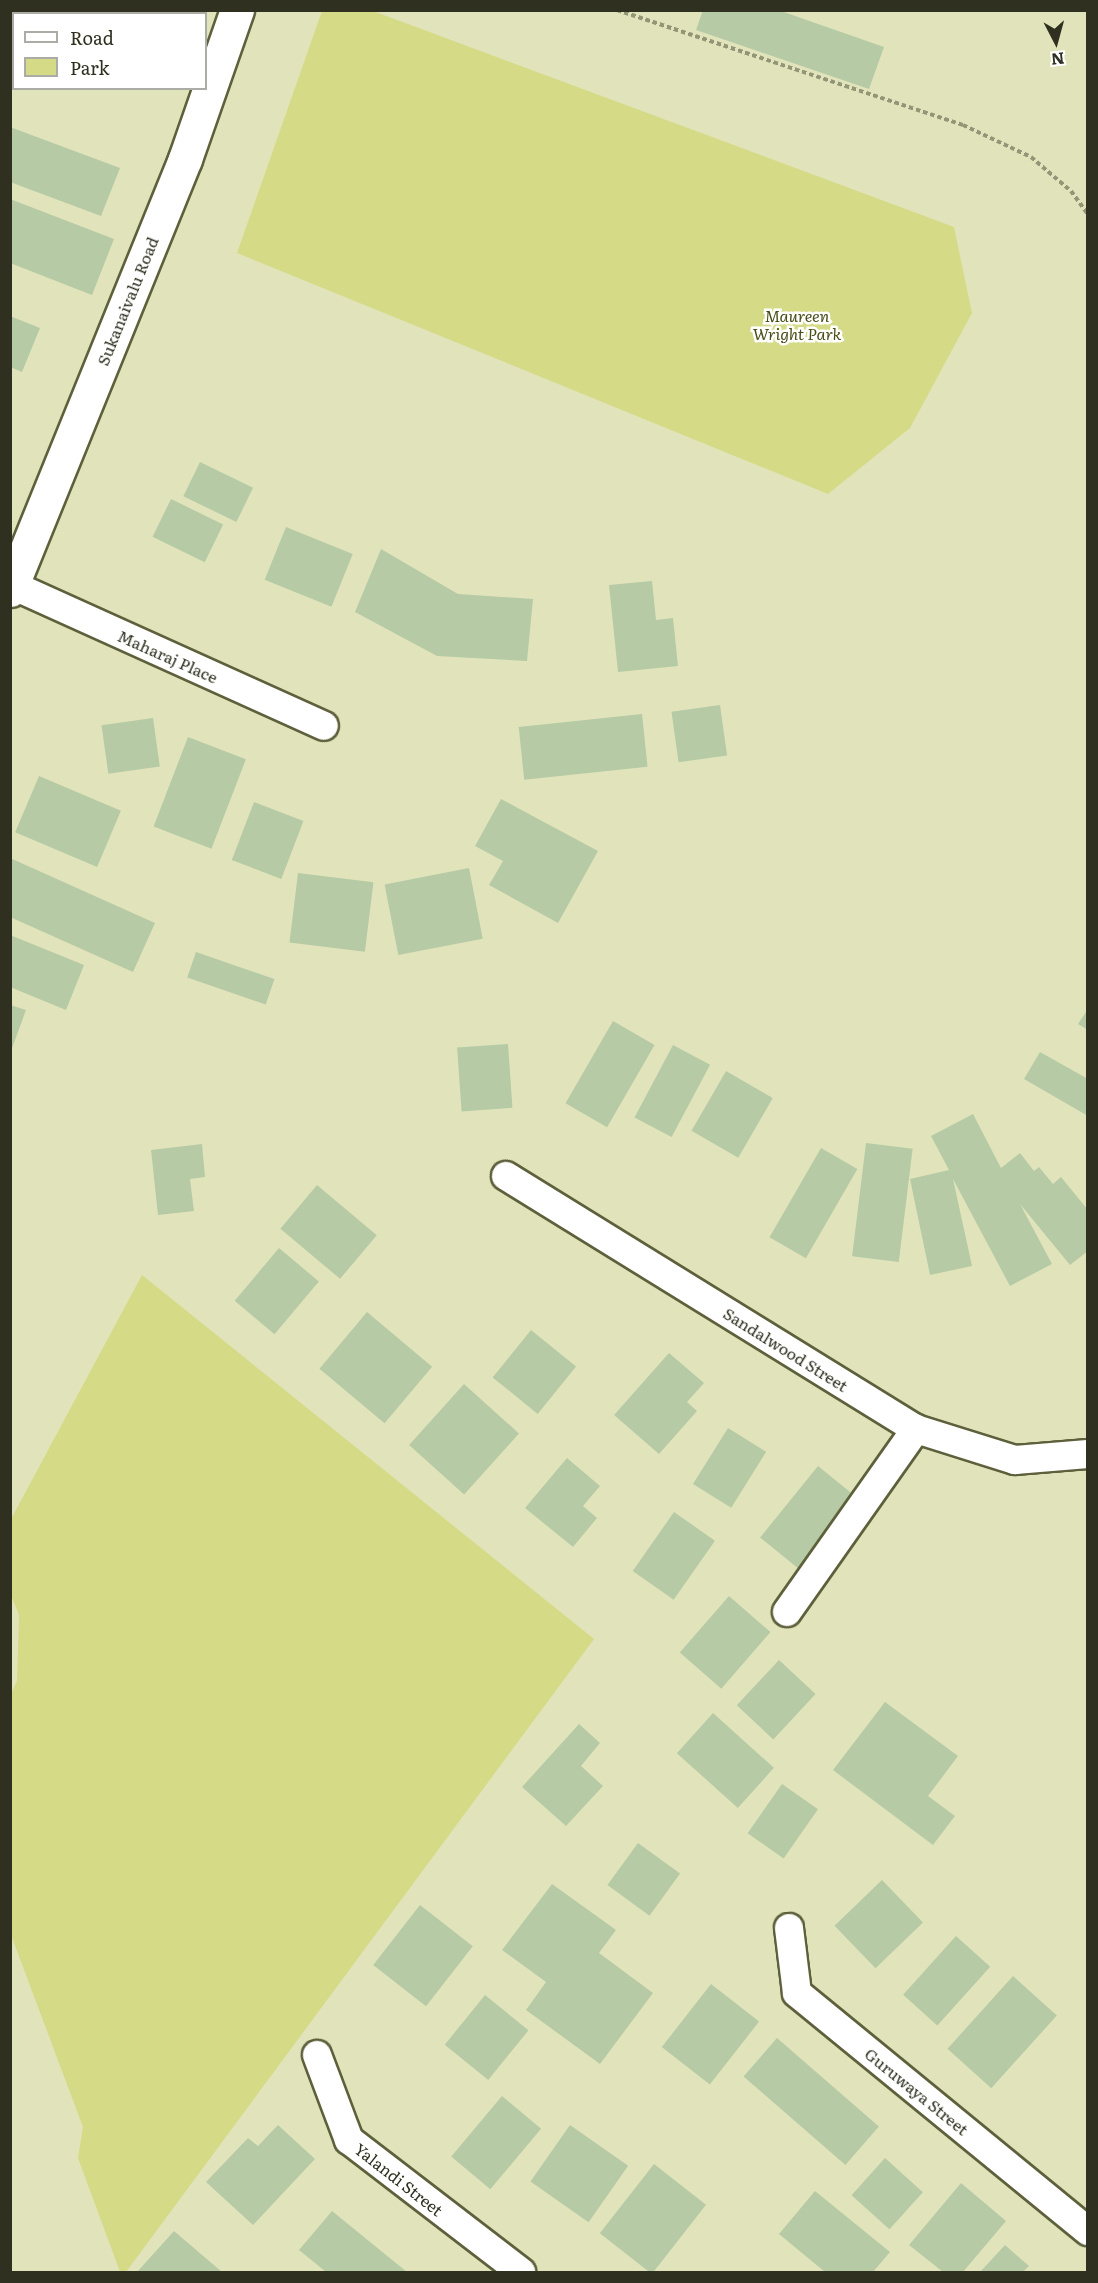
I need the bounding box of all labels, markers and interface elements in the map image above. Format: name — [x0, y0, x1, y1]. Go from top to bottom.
legend — [12, 12, 207, 90]
north arrow — [1026, 12, 1086, 72]
text: Road — [70, 24, 114, 51]
text: N — [1050, 47, 1066, 73]
text: Park — [70, 54, 109, 81]
street label: Sukanaivalu Road — [92, 234, 162, 368]
park label: Maureen Wright Park — [753, 305, 841, 343]
street label: Maharaj Place — [115, 625, 221, 687]
street label: Sandalwood Street — [720, 1303, 852, 1395]
street label: Guruwaya Street — [861, 2043, 973, 2139]
street label: Yalandi Street — [351, 2139, 447, 2219]

